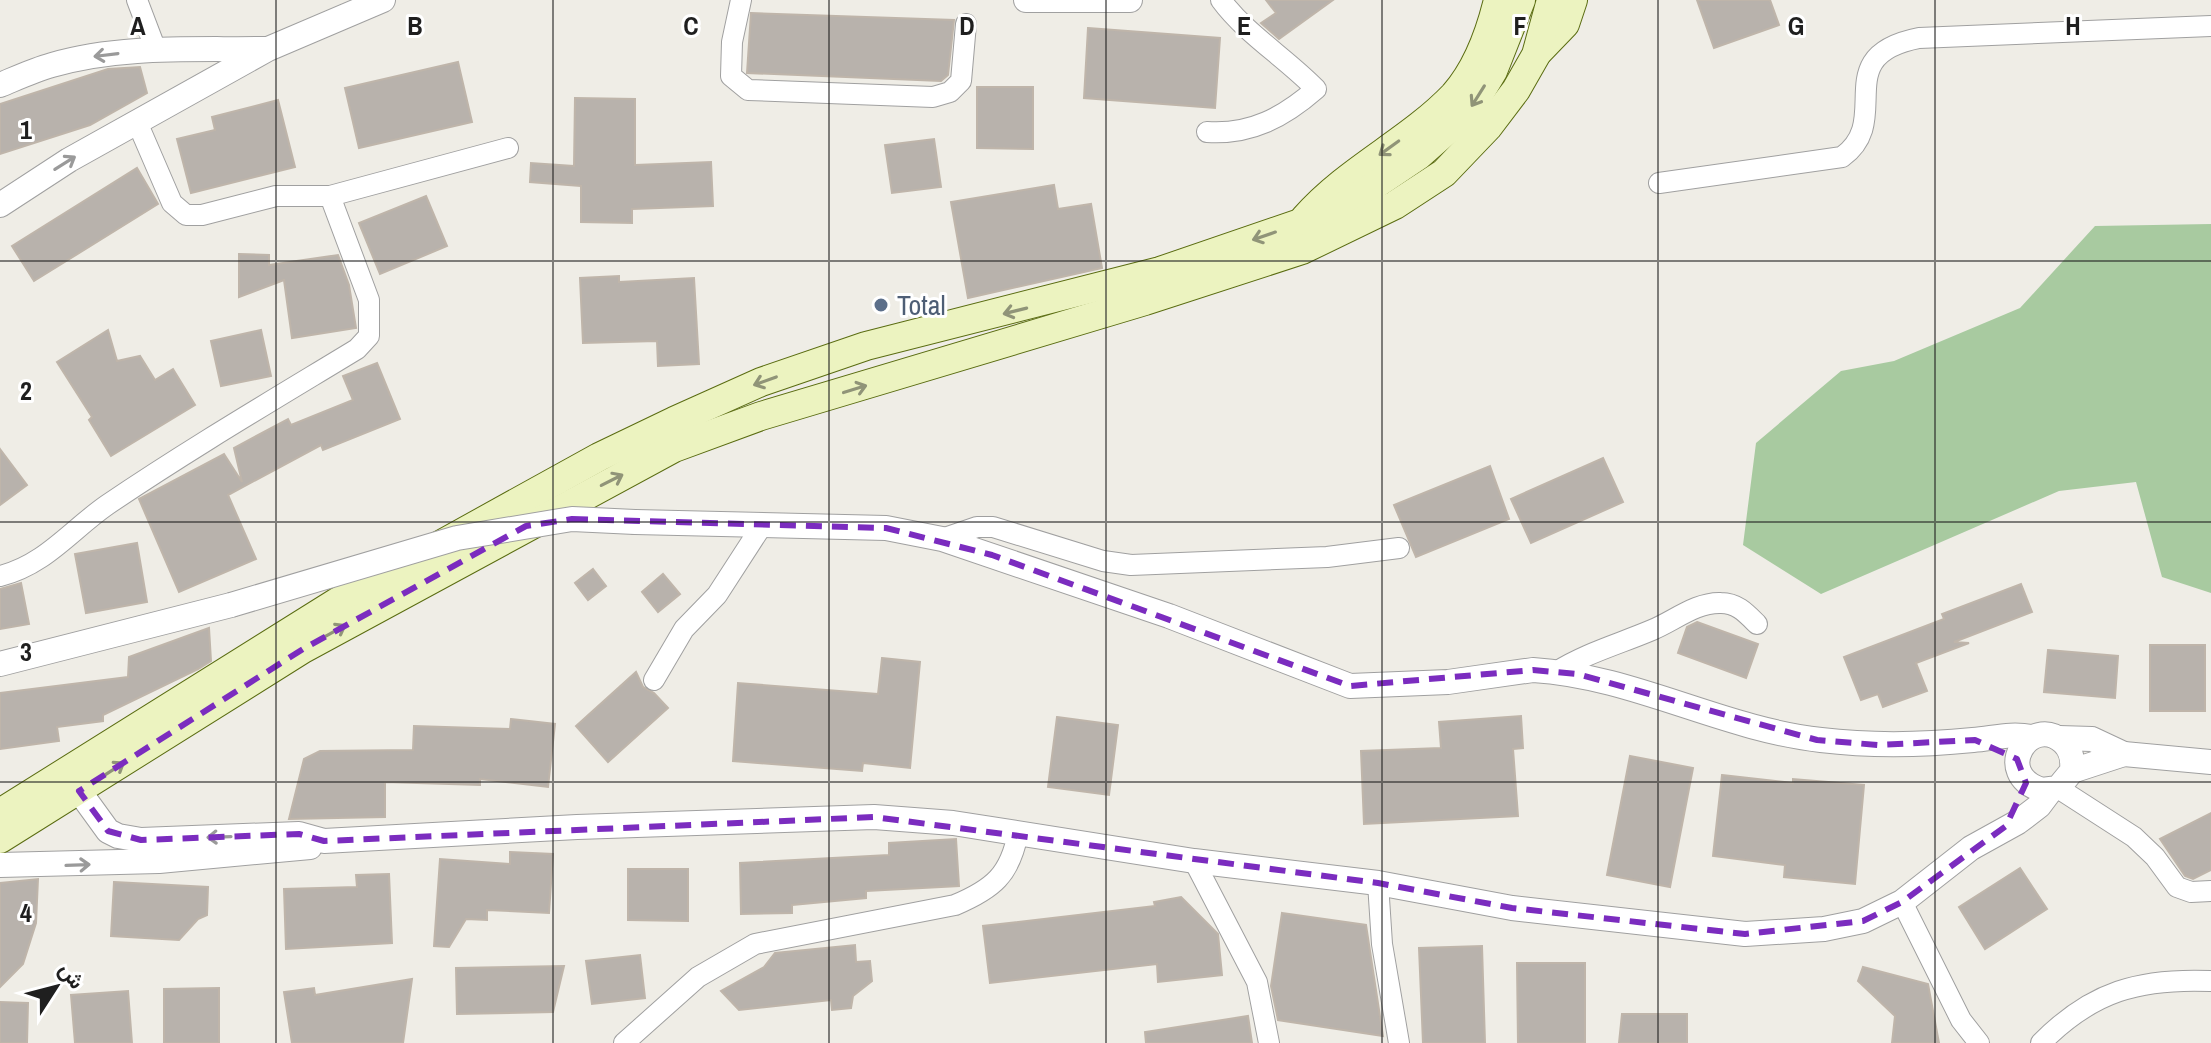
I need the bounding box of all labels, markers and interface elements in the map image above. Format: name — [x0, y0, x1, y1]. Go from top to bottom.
text: A — [130, 8, 146, 43]
text: B — [407, 8, 423, 43]
text: C — [683, 8, 699, 43]
text: D — [959, 8, 975, 43]
text: E — [1237, 8, 1251, 43]
text: F — [1513, 8, 1527, 43]
text: G — [1788, 8, 1804, 43]
text: H — [2065, 8, 2081, 43]
one-way arrow — [94, 48, 119, 63]
one-way arrow — [1469, 84, 1485, 107]
text: 1 — [20, 112, 32, 147]
one-way arrow — [1378, 140, 1400, 156]
one-way arrow — [54, 155, 76, 171]
one-way arrow — [1252, 229, 1277, 244]
place label: Total — [897, 286, 946, 324]
marker: Total — [872, 296, 890, 314]
one-way arrow — [1003, 304, 1029, 319]
text: 2 — [20, 373, 32, 408]
one-way arrow — [753, 375, 778, 389]
one-way arrow — [841, 381, 867, 396]
one-way arrow — [600, 471, 623, 487]
one-way arrow — [323, 623, 346, 639]
text: 3 — [20, 634, 32, 669]
one-way arrow — [102, 760, 125, 776]
one-way arrow — [206, 829, 233, 844]
one-way arrow — [64, 857, 91, 872]
text: 4 — [20, 895, 32, 930]
north arrow — [16, 947, 96, 1027]
text: ش — [52, 956, 92, 995]

